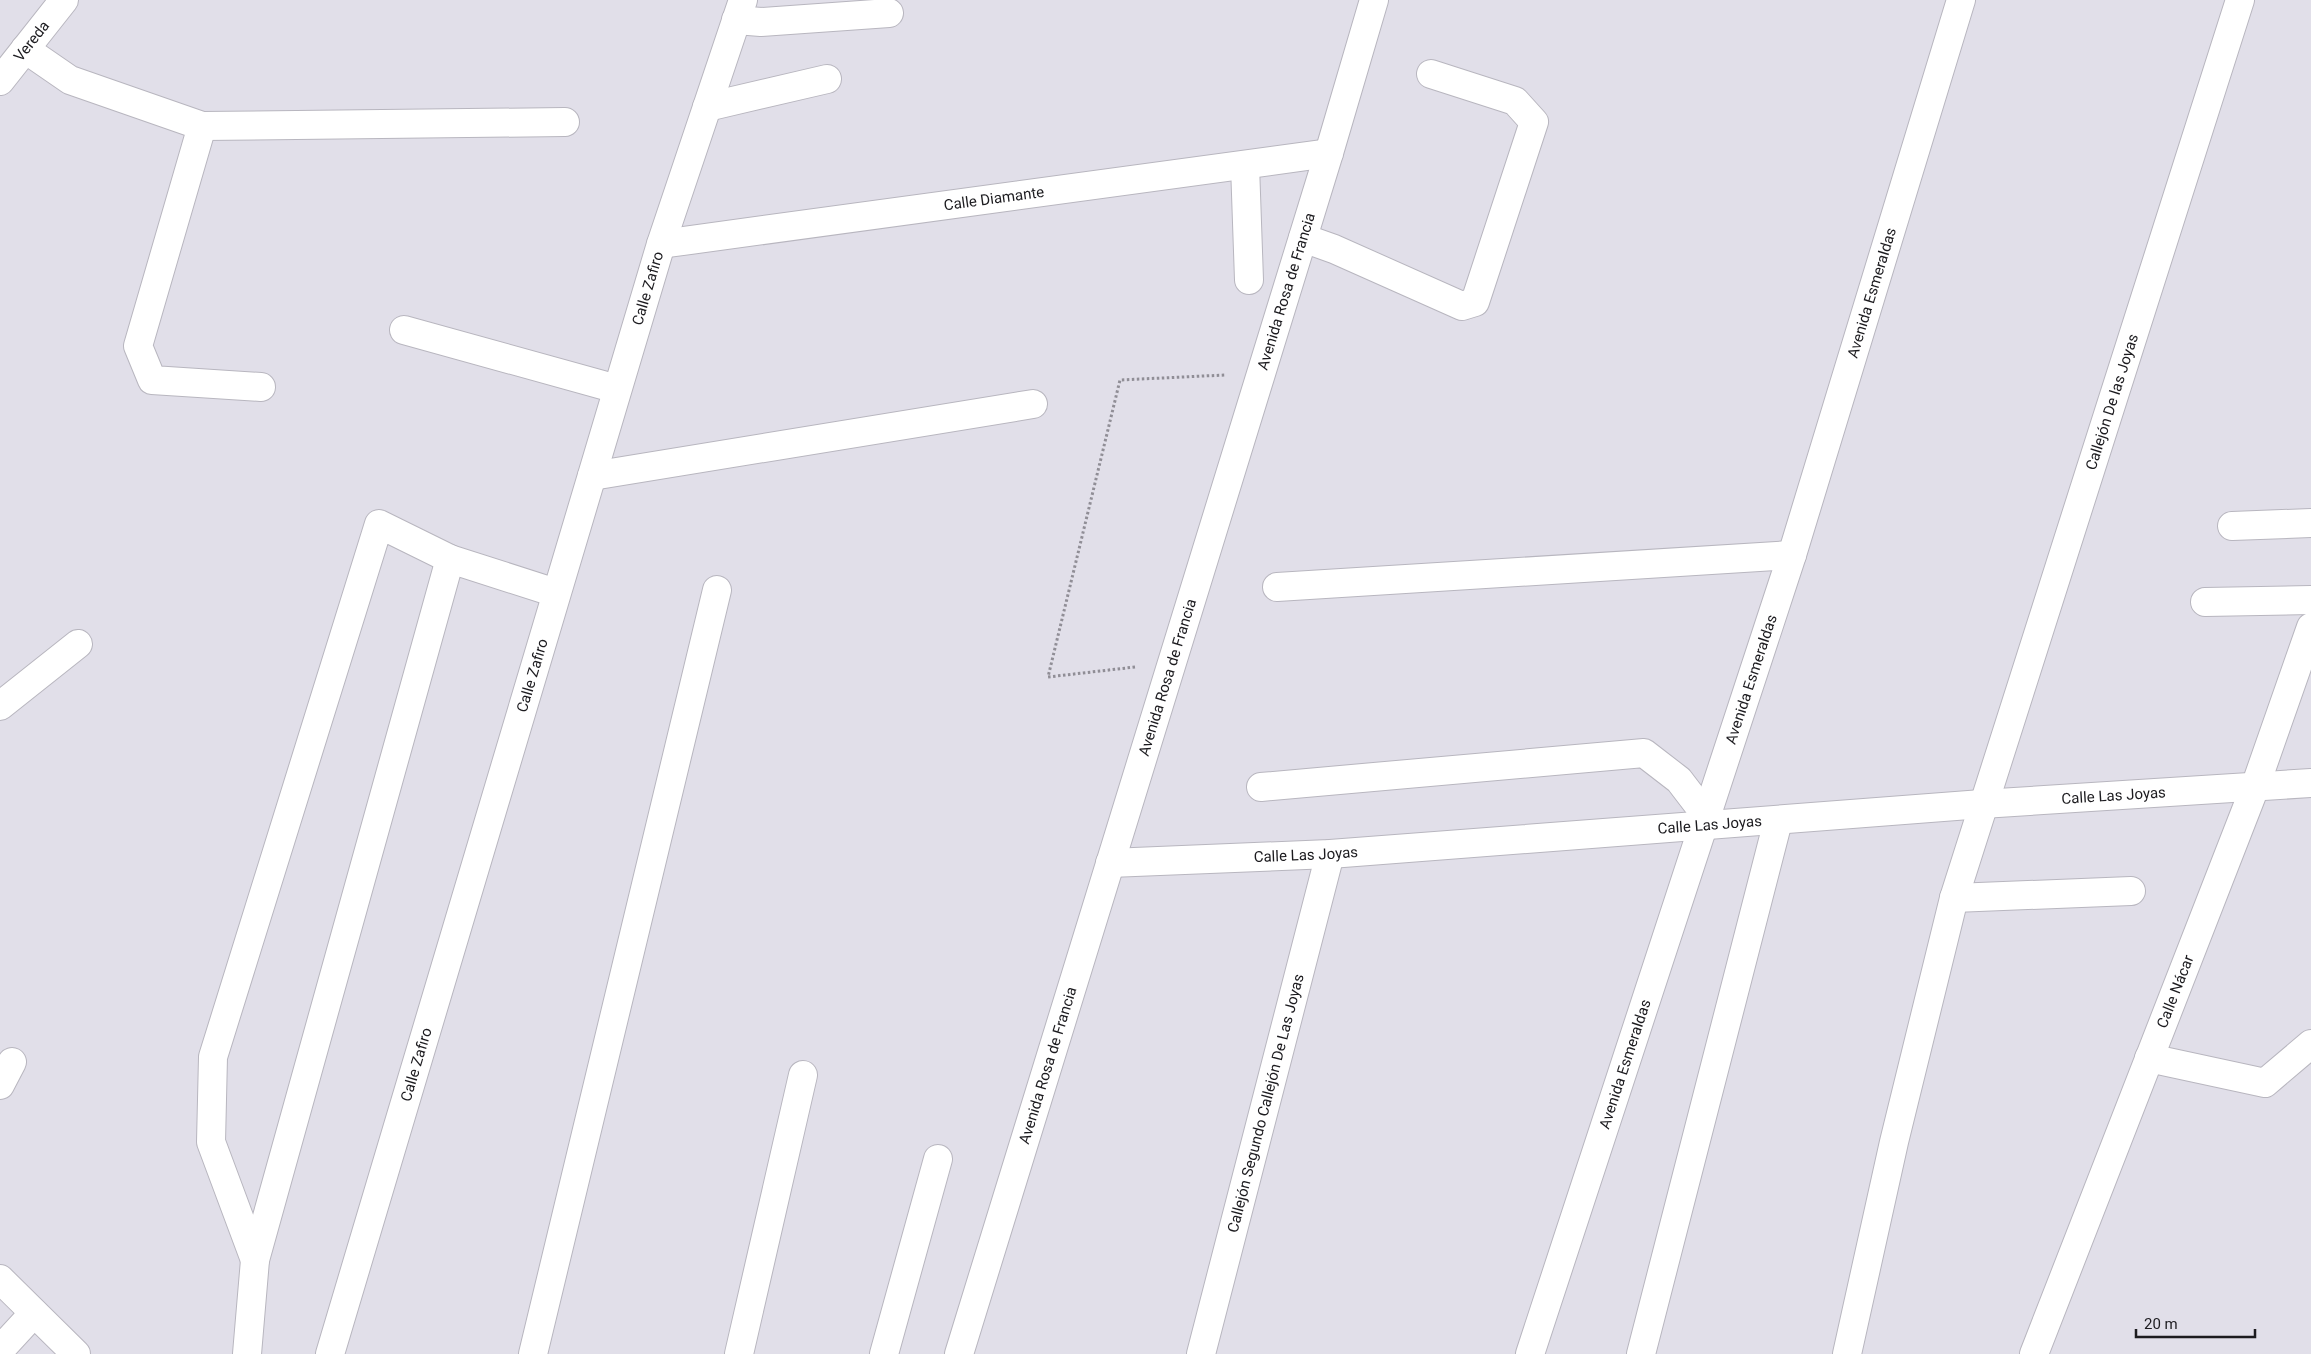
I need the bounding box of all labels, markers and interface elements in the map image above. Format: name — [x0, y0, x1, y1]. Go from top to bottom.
street label: Vereda — [10, 17, 53, 65]
street label: Calle Diamante — [943, 183, 1045, 214]
street label: Avenida Rosa de Francia — [1254, 210, 1319, 372]
street label: Avenida Esmeraldas — [1844, 225, 1900, 360]
street label: Calle Zafiro — [628, 249, 667, 327]
street label: Callejón De las Joyas — [2082, 332, 2142, 472]
street label: Avenida Rosa de Francia — [1135, 597, 1200, 758]
street label: Avenida Esmeraldas — [1722, 612, 1781, 746]
street label: Calle Zafiro — [513, 637, 552, 714]
street label: Calle Las Joyas — [2061, 783, 2166, 808]
street label: Calle Las Joyas — [1657, 812, 1762, 838]
street label: Calle Las Joyas — [1253, 843, 1359, 866]
street label: Calle Nácar — [2153, 952, 2198, 1031]
street label: Callejón Segundo Callejón De Las Joyas — [1224, 972, 1308, 1234]
street label: Avenida Rosa de Francia — [1015, 985, 1081, 1146]
street label: Avenida Esmeraldas — [1595, 997, 1655, 1131]
street label: Calle Zafiro — [397, 1026, 436, 1104]
scale bar — [2136, 1306, 2255, 1338]
text: 20 m — [2144, 1315, 2178, 1333]

